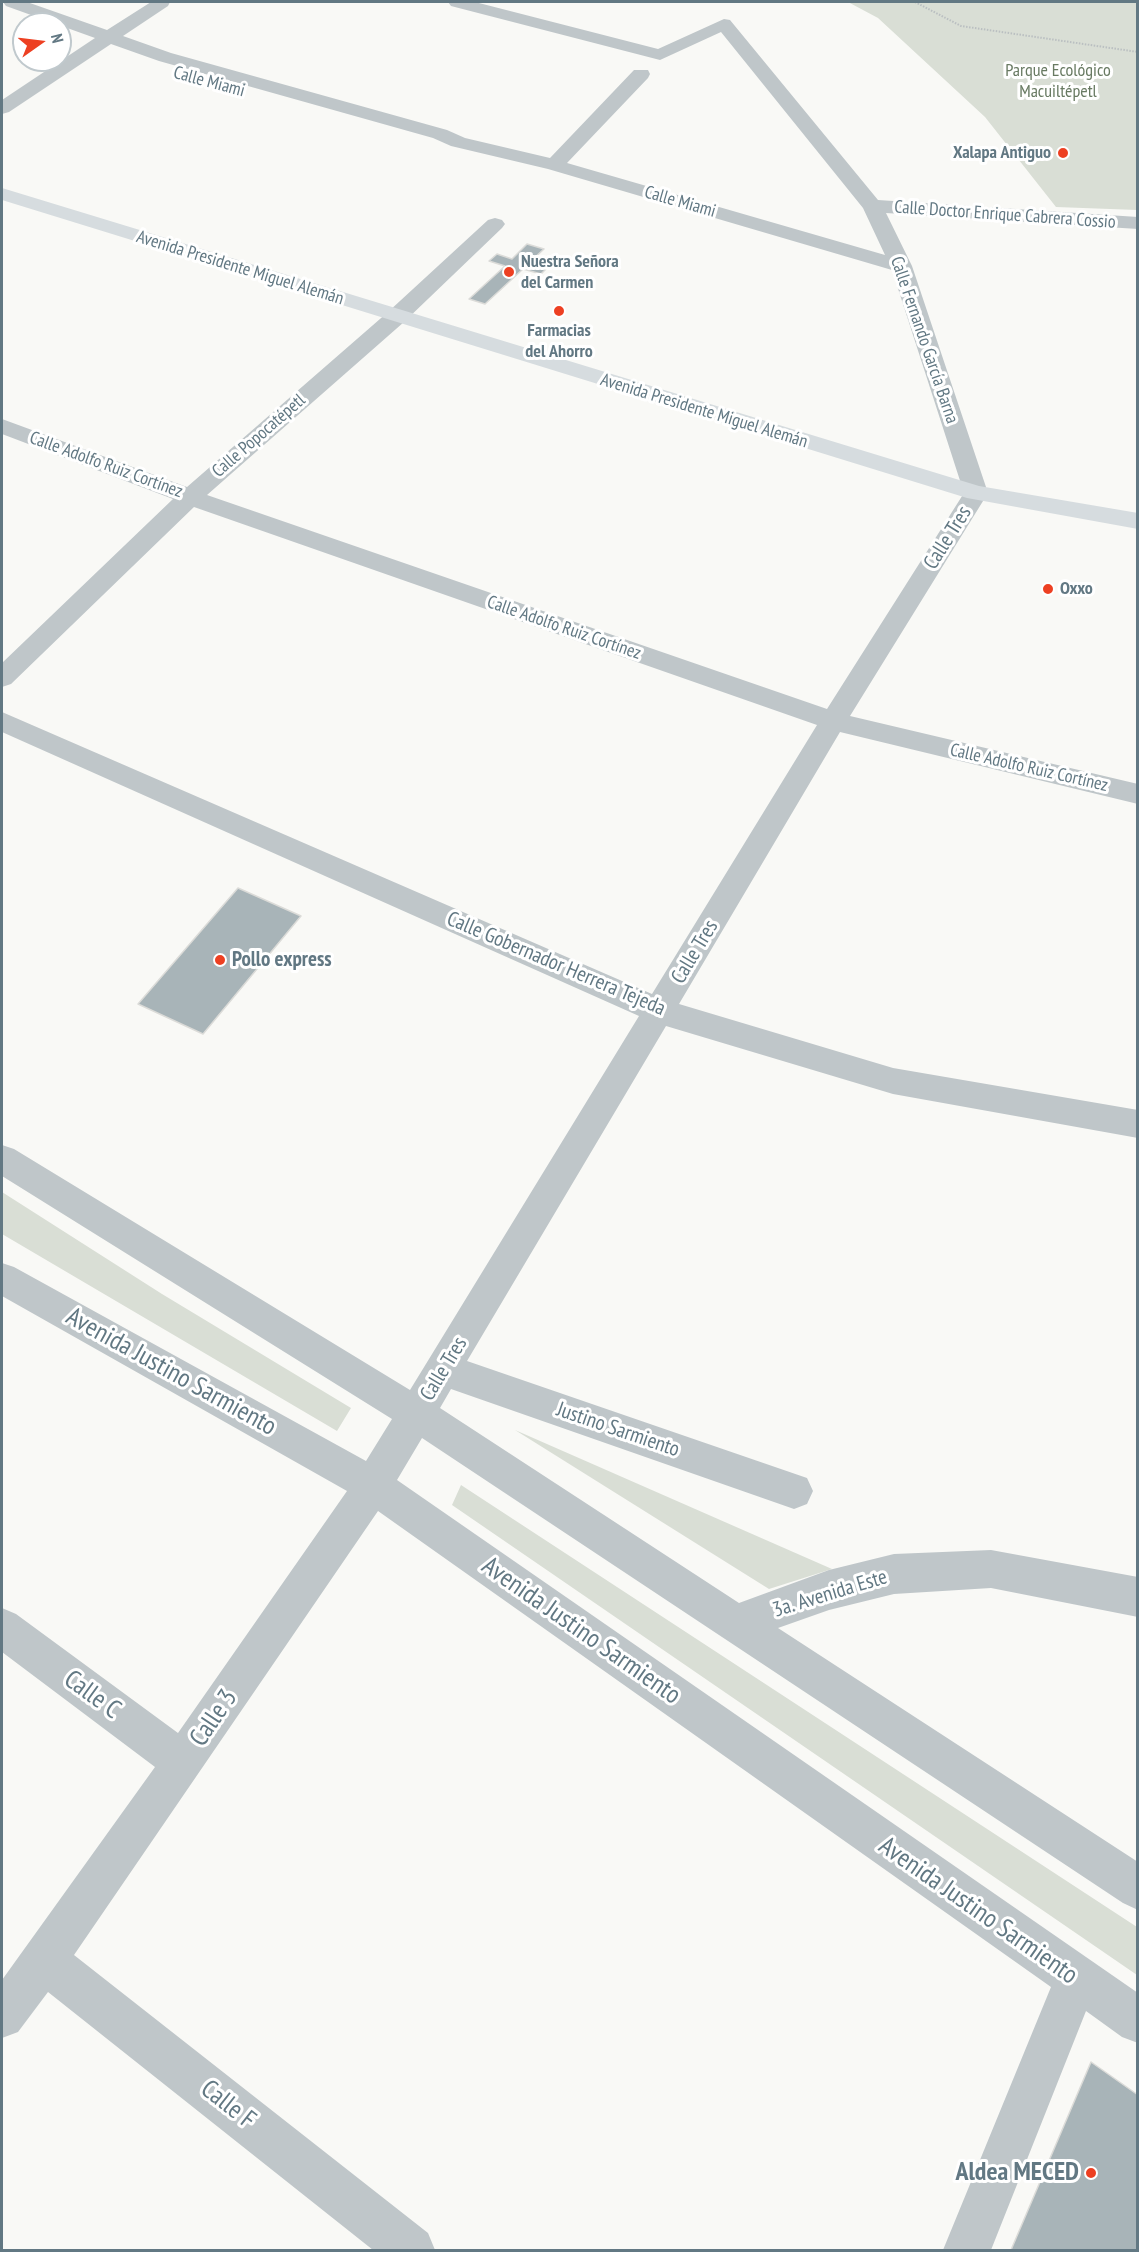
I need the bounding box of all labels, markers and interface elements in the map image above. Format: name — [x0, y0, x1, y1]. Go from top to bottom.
north arrow — [12, 12, 72, 72]
text: N — [47, 32, 68, 45]
park label: Parque Ecológico Macuiltépetl — [1005, 60, 1111, 103]
street label: Calle Miami — [171, 62, 247, 102]
place label: Xalapa Antiguo — [953, 142, 1051, 164]
marker: Xalapa Antiguo — [1056, 146, 1070, 160]
street label: Calle Miami — [642, 182, 718, 222]
street label: Calle Doctor Enrique Cabrera Cossio — [894, 196, 1116, 234]
street label: Avenida Presidente Miguel Alemán — [134, 226, 346, 310]
place label: Nuestra Señora del Carmen — [521, 251, 619, 294]
street label: Calle Fernando García Barna — [885, 254, 963, 426]
marker: Nuestra Señora del Carmen — [502, 265, 516, 279]
marker: Farmacias del Ahorro — [552, 304, 566, 318]
place label: Farmacias del Ahorro — [525, 320, 593, 362]
street label: Avenida Presidente Miguel Alemán — [598, 369, 810, 453]
street label: Calle Popocatépetl — [208, 390, 310, 482]
street label: Calle Adolfo Ruiz Cortínez — [27, 427, 185, 503]
street label: Calle Tres — [919, 502, 977, 574]
place label: Oxxo — [1060, 578, 1093, 600]
marker: Oxxo — [1041, 582, 1055, 596]
street label: Calle Adolfo Ruiz Cortínez — [484, 592, 644, 664]
street label: Calle Adolfo Ruiz Cortínez — [948, 739, 1110, 797]
street label: Calle Gobernador Herrera Tejeda — [443, 907, 669, 1021]
street label: Calle Tres — [666, 916, 724, 988]
place label: Pollo express — [232, 947, 332, 973]
marker: Pollo express — [213, 953, 227, 967]
street label: Avenida Justino Sarmiento — [61, 1301, 281, 1443]
street label: Calle Tres — [415, 1333, 473, 1405]
street label: Justino Sarmiento — [553, 1397, 683, 1463]
street label: Avenida Justino Sarmiento — [476, 1551, 686, 1711]
street label: 3a. Avenida Este — [770, 1565, 890, 1623]
street label: Calle C — [58, 1664, 126, 1726]
street label: Calle 3 — [184, 1684, 244, 1752]
street label: Avenida Justino Sarmiento — [873, 1831, 1083, 1991]
street label: Calle F — [194, 2074, 262, 2136]
place label: Aldea MECED — [955, 2157, 1079, 2189]
marker: Aldea MECED — [1084, 2166, 1098, 2180]

